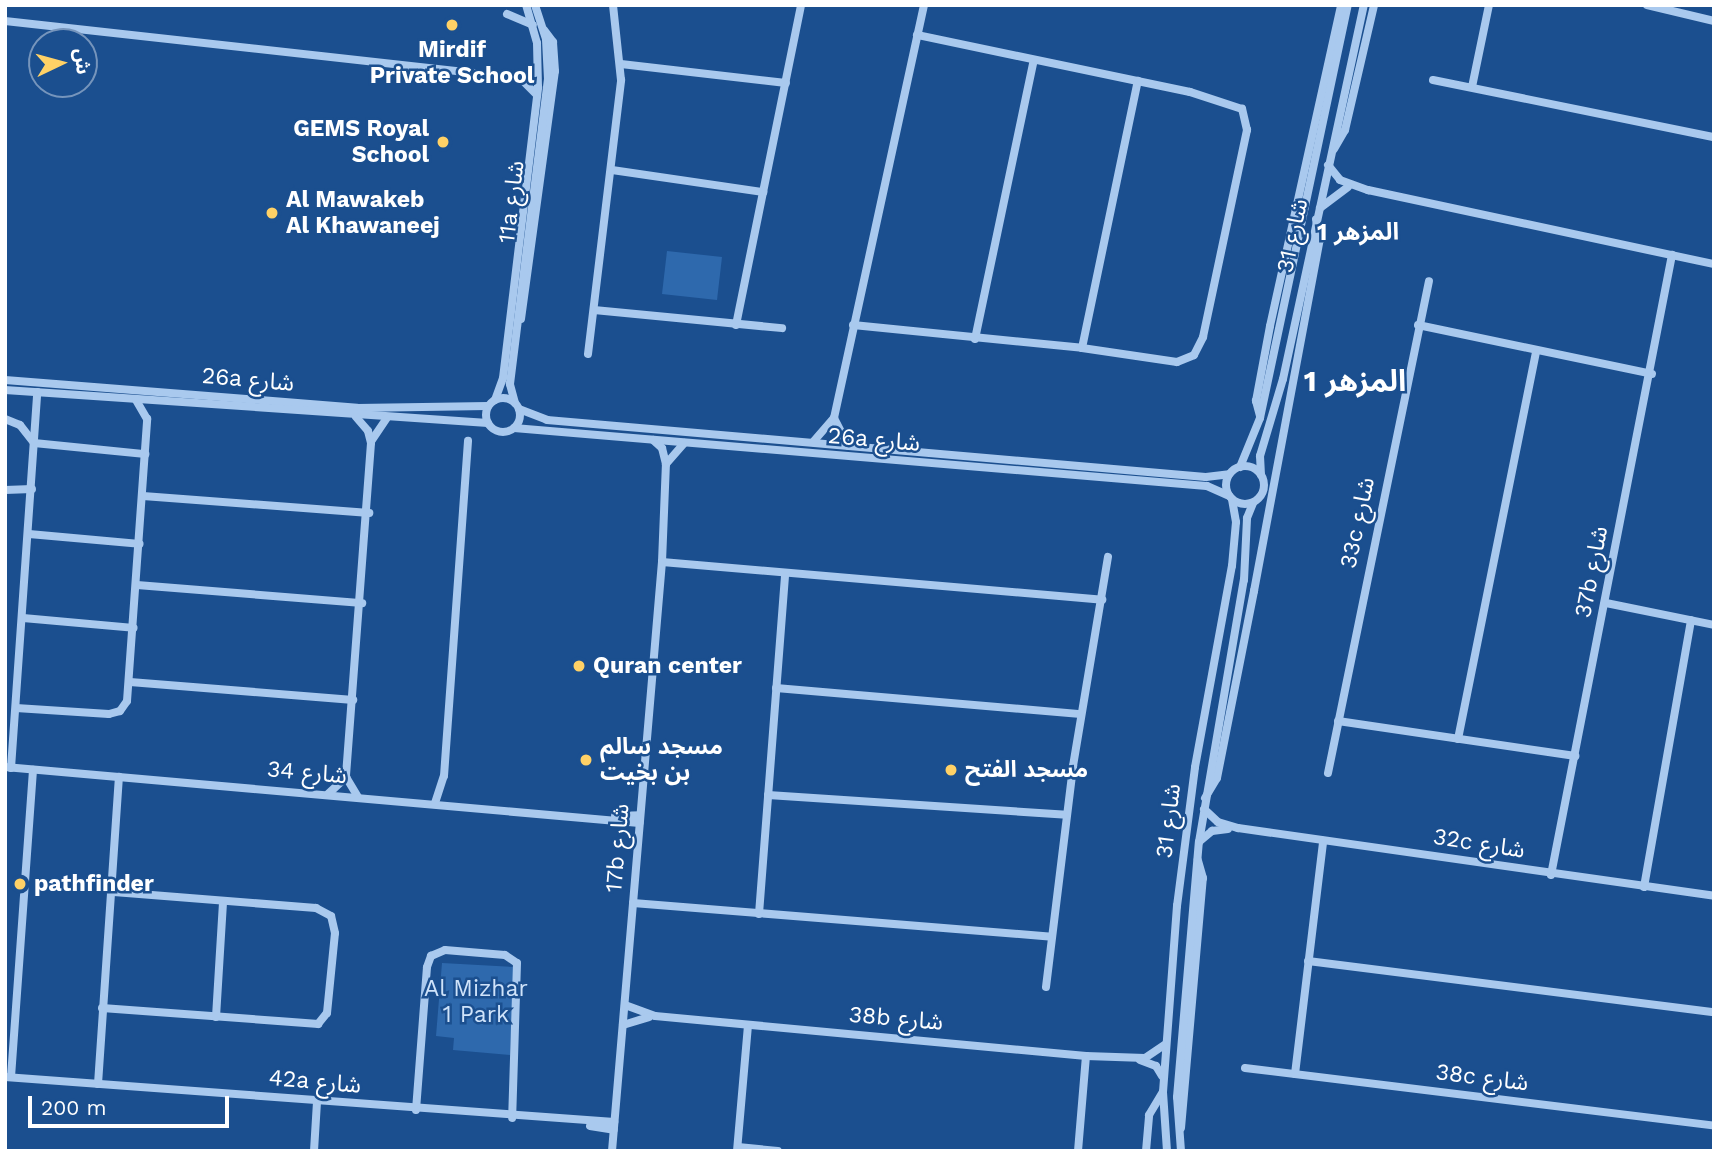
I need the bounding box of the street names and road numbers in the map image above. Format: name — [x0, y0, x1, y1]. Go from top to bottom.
street label: 11a شارع — [493, 159, 531, 245]
street label: شارع 31 — [1272, 196, 1314, 276]
street label: 26a شارع — [200, 362, 296, 398]
street label: 26a شارع — [826, 422, 922, 458]
street label: 33c شارع — [1335, 475, 1381, 571]
street label: 37b شارع — [1570, 524, 1614, 620]
street label: شارع 34 — [266, 756, 348, 790]
street label: شارع 31 — [1151, 782, 1187, 860]
street label: 17b شارع — [600, 802, 636, 894]
street label: 32c شارع — [1431, 823, 1527, 865]
street label: 38b شارع — [848, 1001, 944, 1037]
street label: 38c شارع — [1434, 1059, 1530, 1097]
street label: 42a شارع — [267, 1064, 363, 1100]

